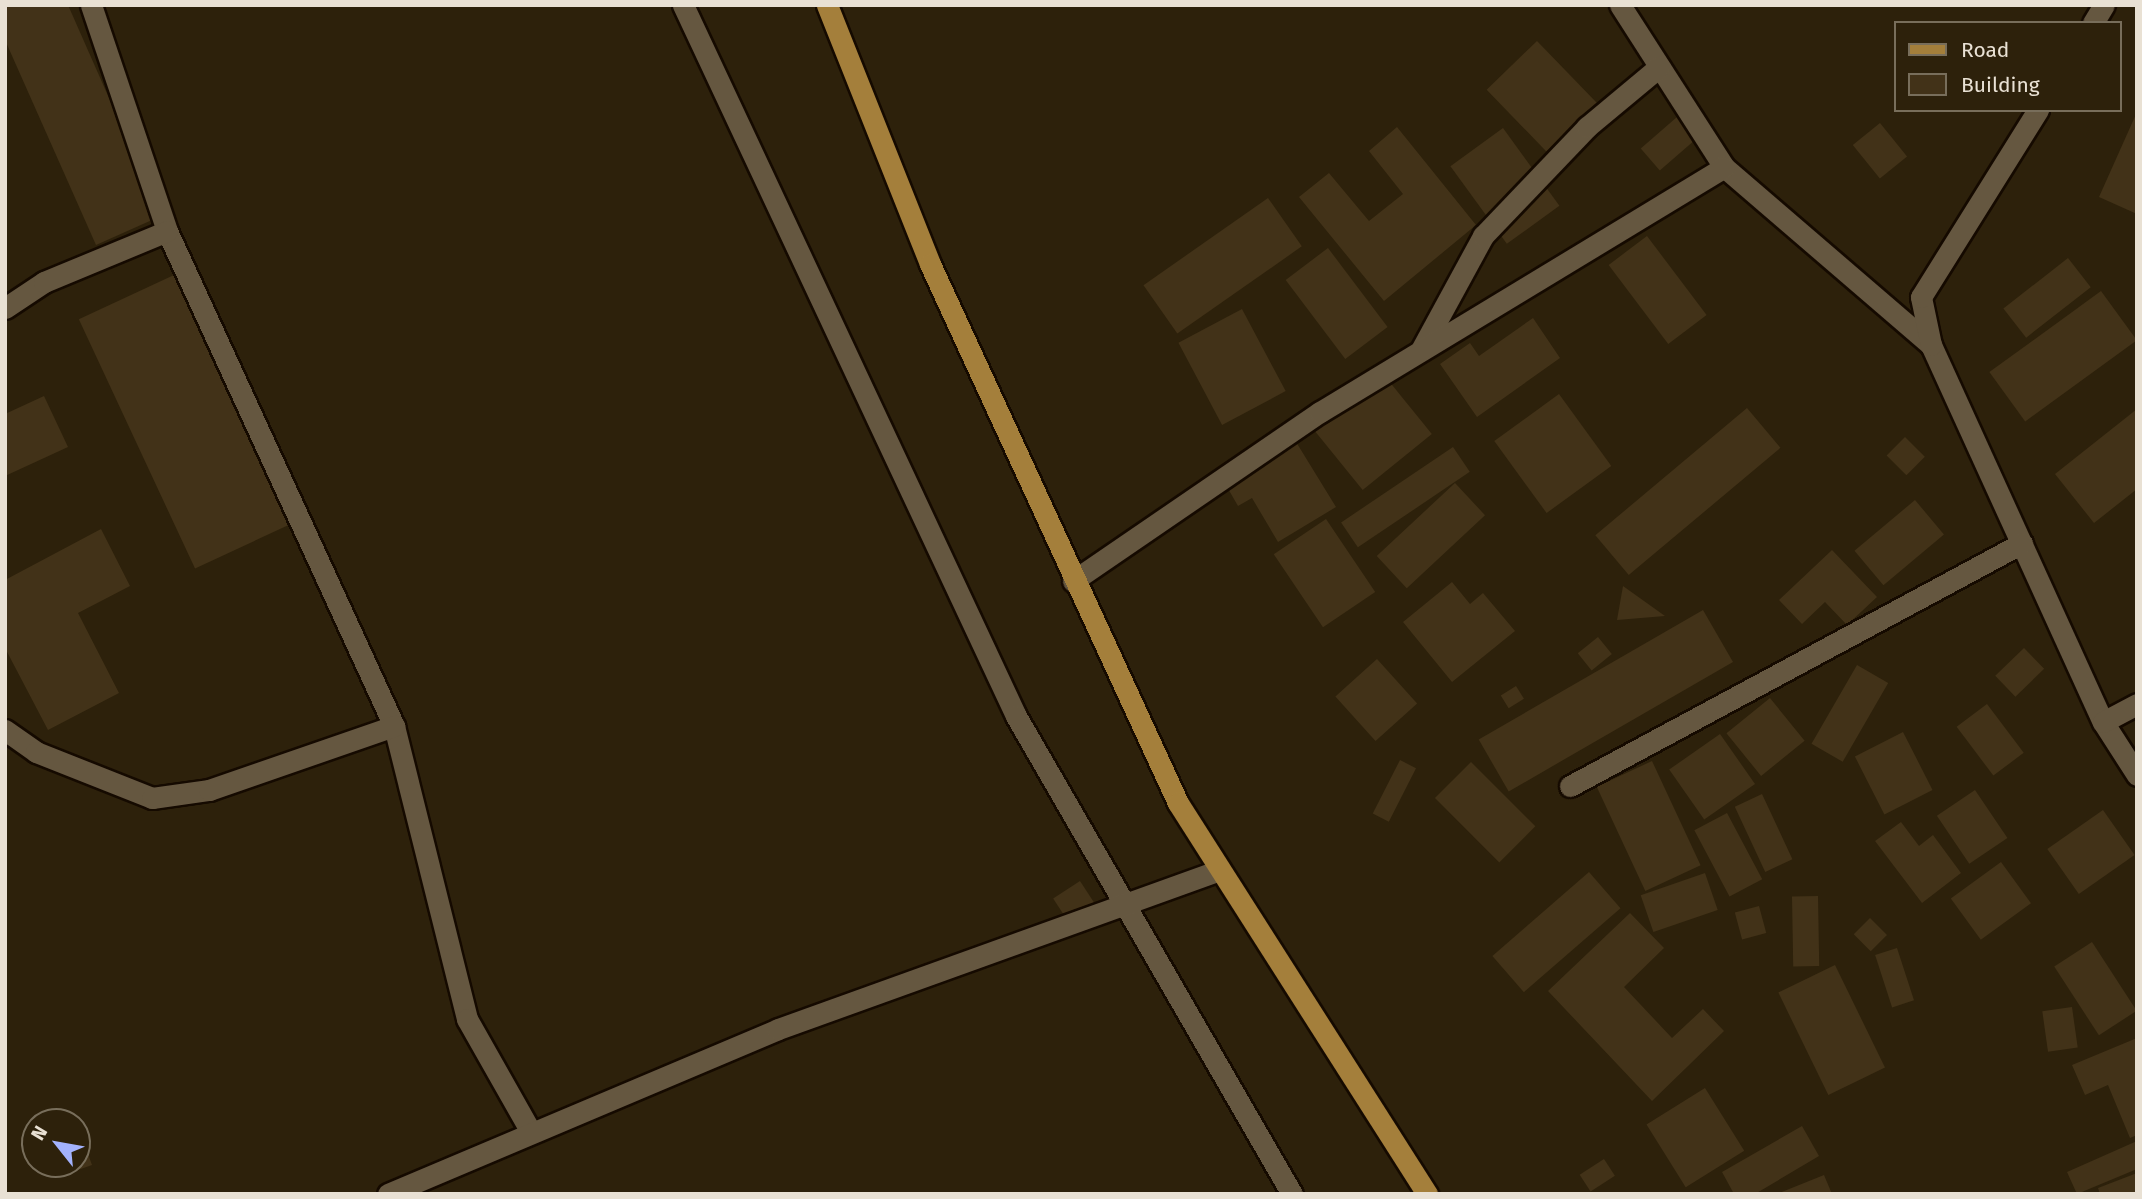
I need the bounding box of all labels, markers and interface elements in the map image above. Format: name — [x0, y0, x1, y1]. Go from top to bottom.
legend — [1894, 21, 2121, 112]
text: Road — [1961, 37, 2009, 63]
text: Building — [1961, 72, 2040, 98]
north arrow — [21, 1108, 91, 1178]
text: N — [26, 1122, 52, 1144]

